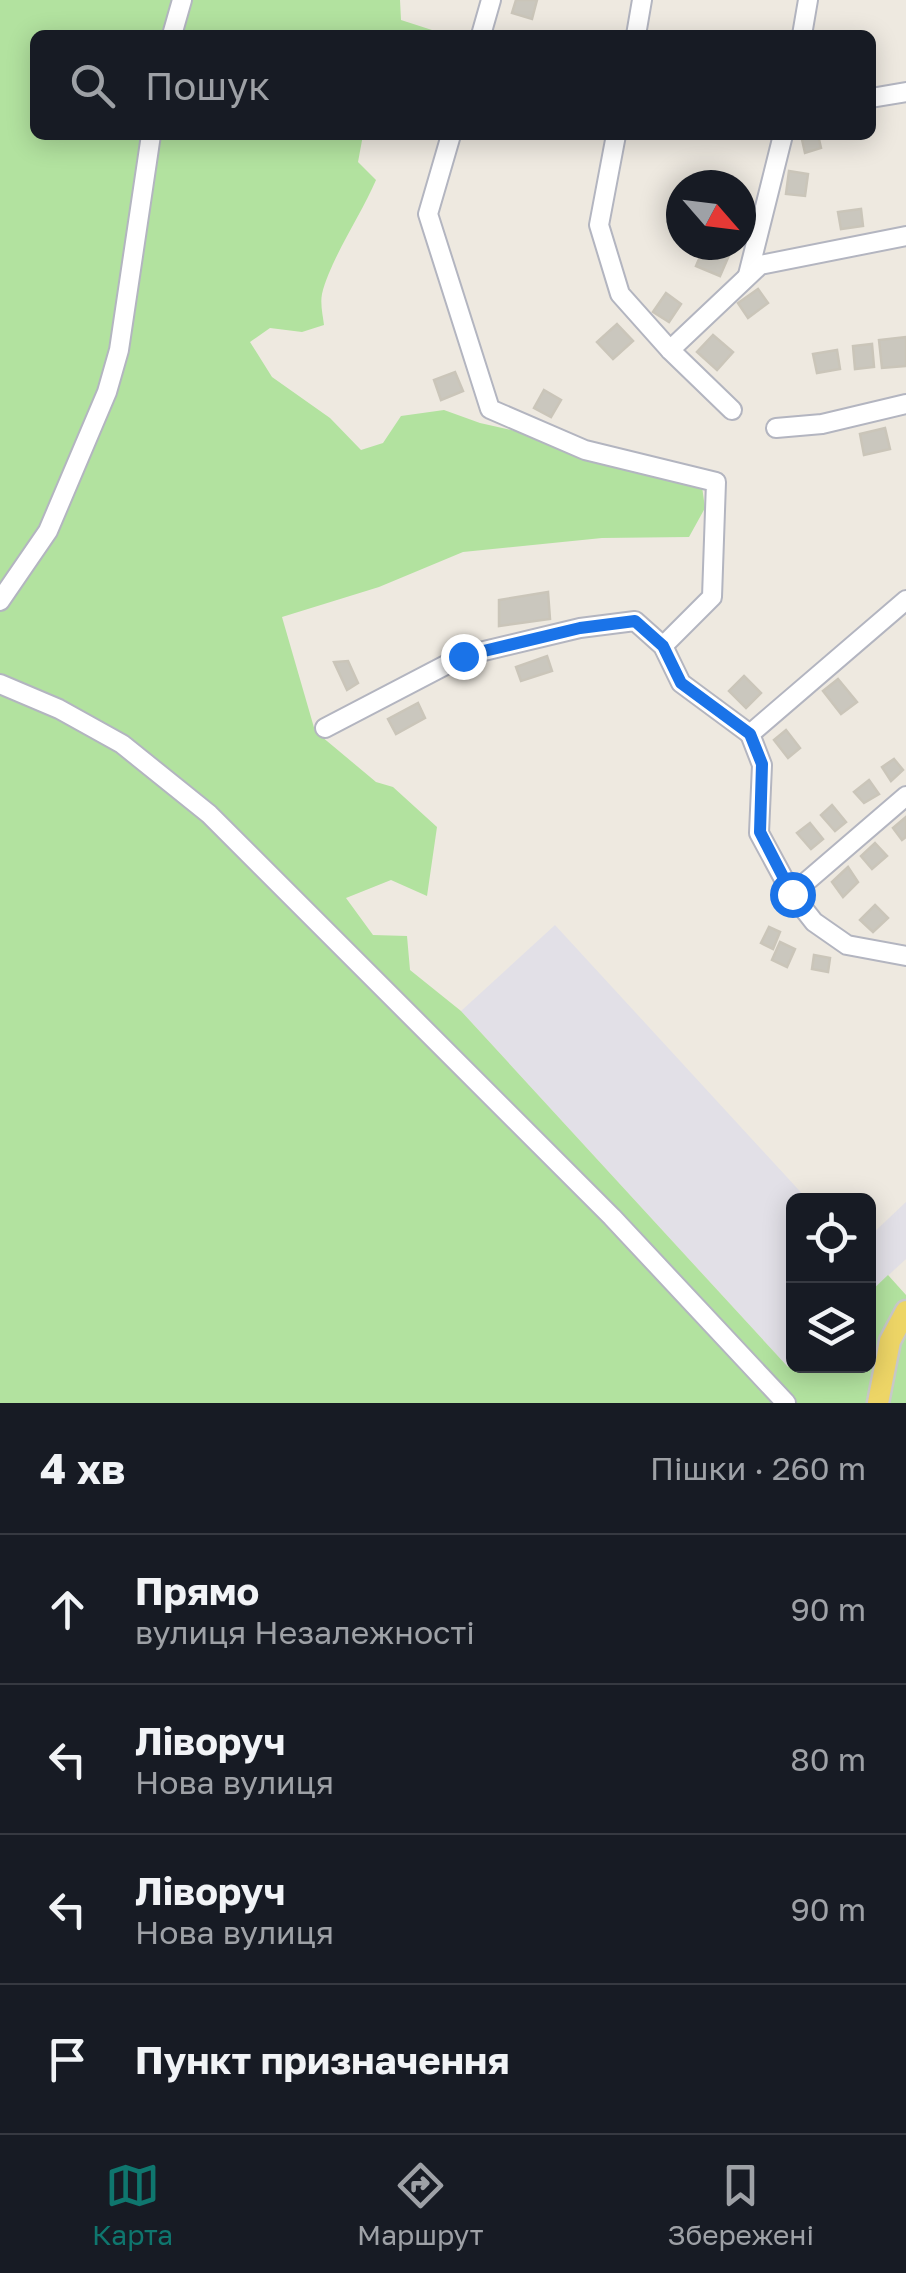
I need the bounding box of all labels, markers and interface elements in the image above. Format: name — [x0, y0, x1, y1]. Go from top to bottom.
search box — [30, 30, 876, 140]
icon: search — [65, 58, 120, 113]
text: Пошук — [145, 63, 270, 108]
north arrow — [666, 170, 756, 260]
route end — [441, 634, 487, 680]
route start — [770, 872, 816, 918]
map controls — [786, 1193, 876, 1373]
button: locate — [786, 1193, 876, 1283]
button: layers — [786, 1283, 876, 1373]
text: 4 хв — [40, 1443, 125, 1493]
text: Пішки · 260 m — [650, 1449, 866, 1487]
text: Прямо — [135, 1568, 259, 1613]
icon: ahead — [40, 1582, 95, 1637]
text: 90 m — [790, 1590, 866, 1628]
text: вулиця Незалежності — [135, 1613, 475, 1651]
text: Ліворуч — [135, 1718, 286, 1763]
icon: left — [40, 1732, 95, 1787]
text: 80 m — [790, 1740, 866, 1778]
text: Нова вулиця — [135, 1763, 334, 1801]
text: Ліворуч — [135, 1868, 286, 1913]
icon: left — [40, 1882, 95, 1937]
text: 90 m — [790, 1890, 866, 1928]
text: Нова вулиця — [135, 1913, 334, 1951]
icon: arrive — [40, 2032, 95, 2087]
text: Пункт призначення — [135, 2037, 509, 2082]
tab: Карта — [92, 2158, 173, 2251]
tab: Маршрут — [357, 2158, 484, 2251]
tab: Збережені — [668, 2158, 814, 2251]

